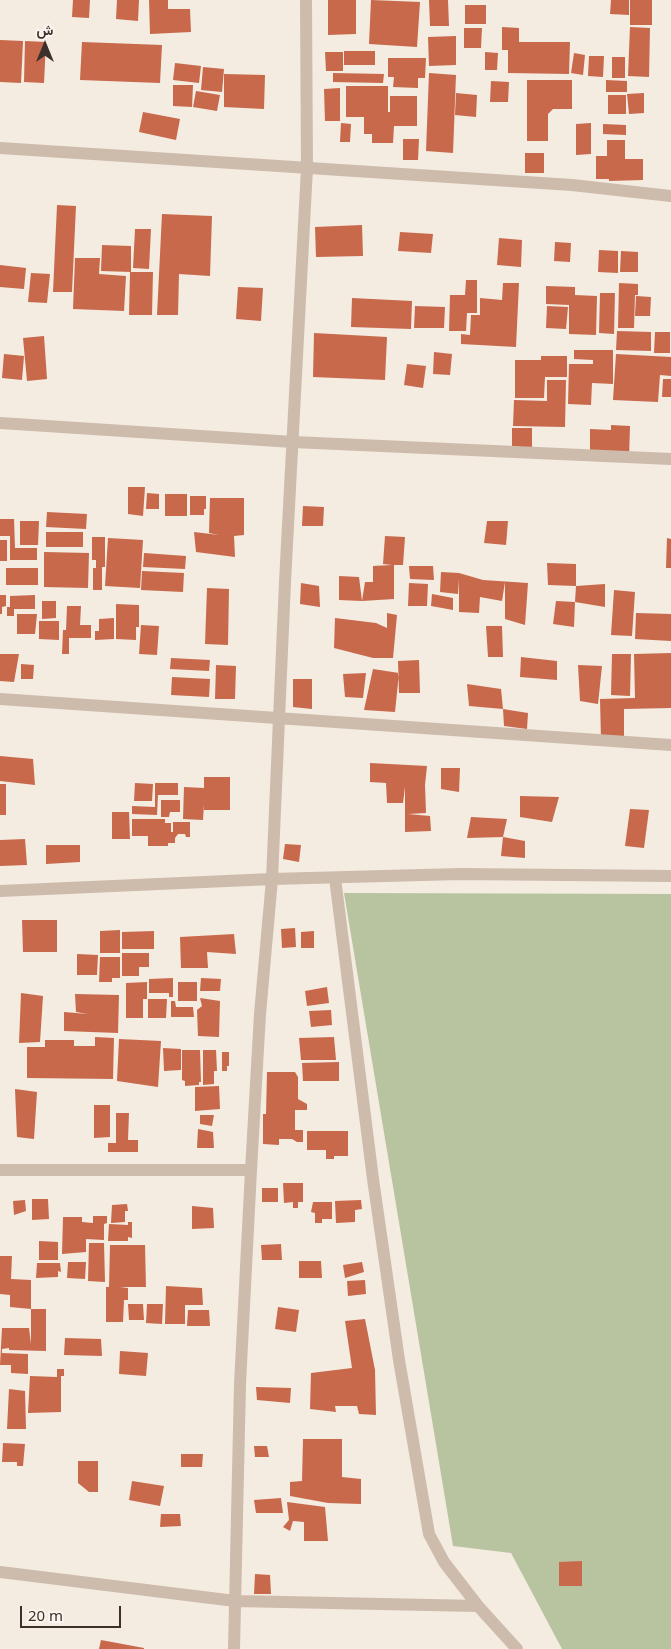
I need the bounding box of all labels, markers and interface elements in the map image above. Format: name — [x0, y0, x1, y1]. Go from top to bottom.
north arrow — [20, 20, 70, 70]
text: ش — [37, 20, 53, 39]
scale bar — [22, 1596, 124, 1628]
text: 20 m — [28, 1605, 63, 1625]

